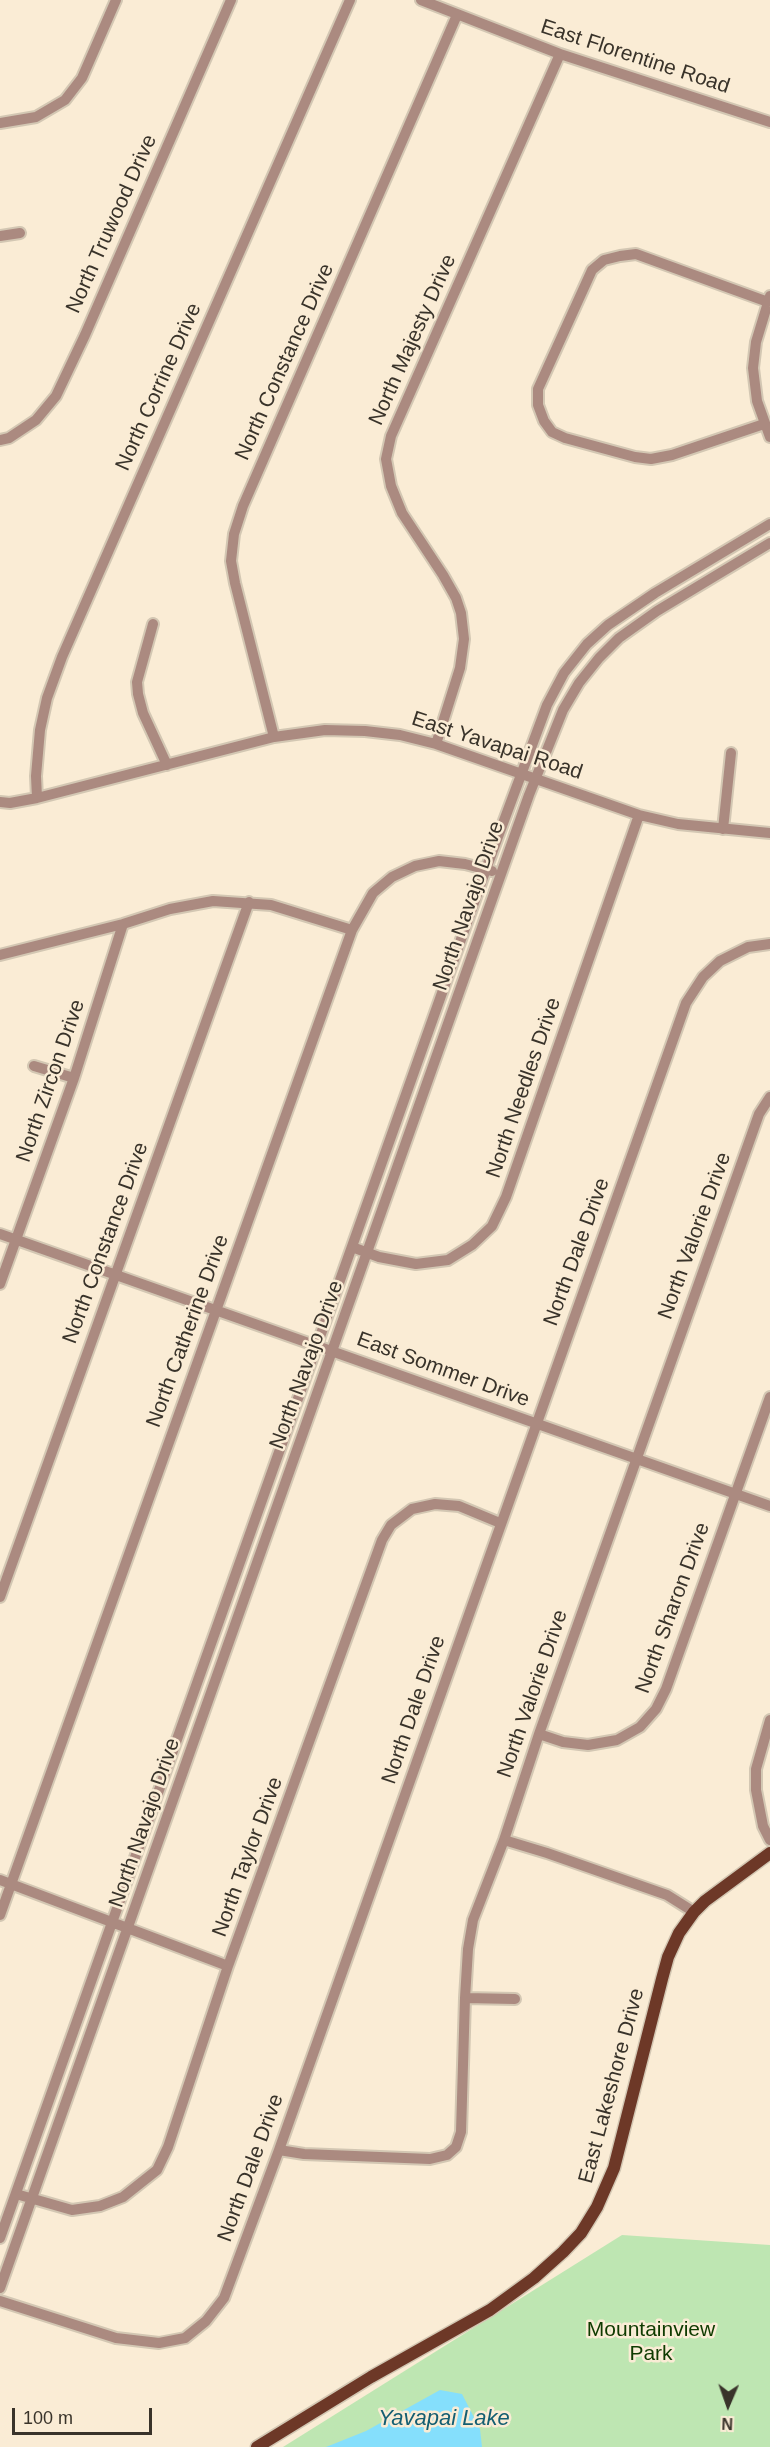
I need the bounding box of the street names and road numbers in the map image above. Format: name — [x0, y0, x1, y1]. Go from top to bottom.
street label: East Florentine Road — [537, 15, 733, 99]
street label: North Truwood Drive — [61, 131, 163, 317]
street label: North Majesty Drive — [364, 251, 462, 429]
street label: North Constance Drive — [230, 260, 340, 464]
street label: North Corrine Drive — [111, 299, 207, 475]
street label: East Yavapai Road — [408, 706, 586, 786]
street label: North Navajo Drive — [428, 818, 510, 994]
street label: North Needles Drive — [481, 995, 567, 1181]
street label: North Zircon Drive — [11, 996, 91, 1166]
street label: North Constance Drive — [58, 1139, 154, 1347]
street label: North Valorie Drive — [653, 1149, 737, 1323]
street label: North Dale Drive — [539, 1175, 615, 1329]
street label: North Catherine Drive — [141, 1231, 235, 1431]
street label: North Navajo Drive — [265, 1277, 349, 1453]
street label: East Sommer Drive — [353, 1327, 533, 1413]
street label: North Sharon Drive — [630, 1519, 716, 1697]
street label: North Valorie Drive — [492, 1607, 574, 1781]
street label: North Dale Drive — [377, 1633, 451, 1787]
street label: North Navajo Drive — [104, 1735, 186, 1911]
street label: North Taylor Drive — [207, 1774, 289, 1940]
street label: East Lakeshore Drive — [574, 1986, 650, 2186]
street label: North Dale Drive — [213, 2091, 289, 2245]

